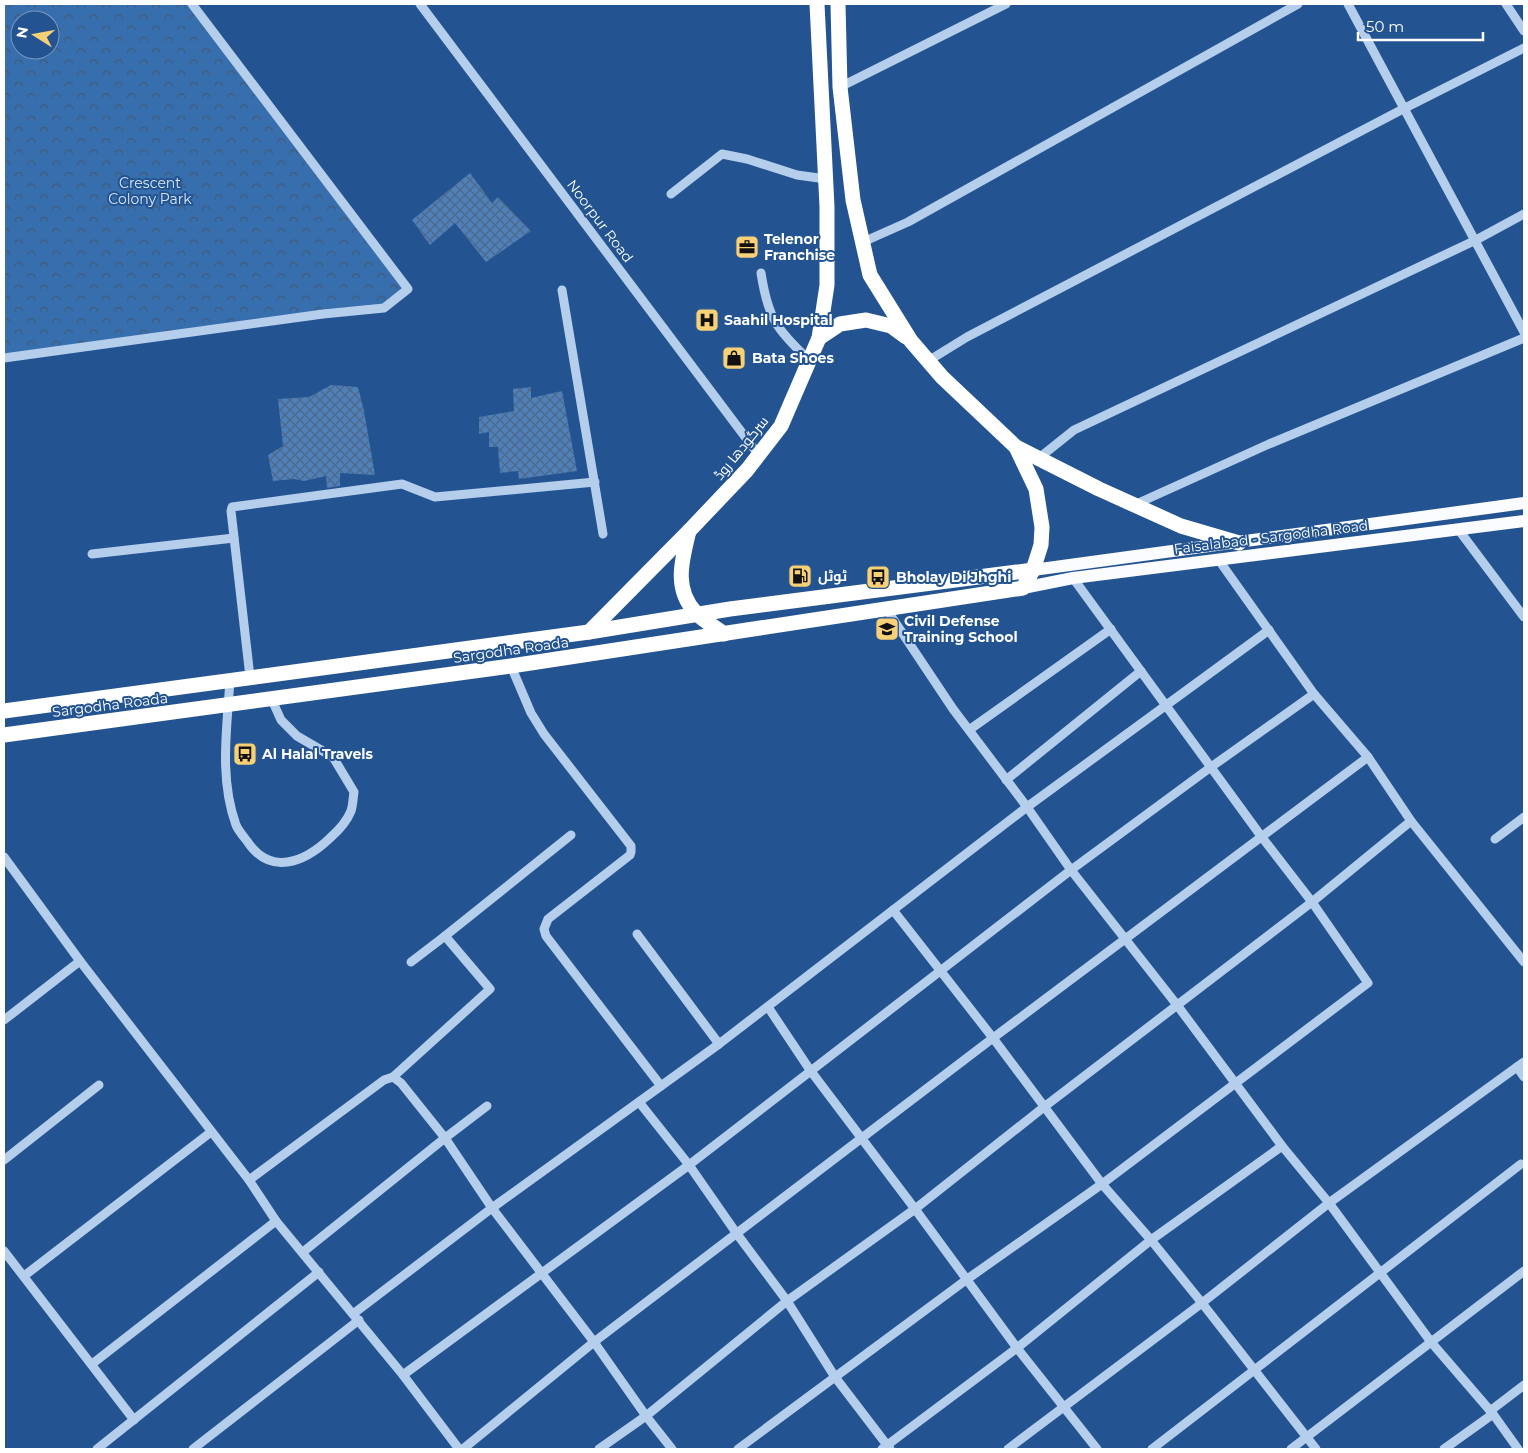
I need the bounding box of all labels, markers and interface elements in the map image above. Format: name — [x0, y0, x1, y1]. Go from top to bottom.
north arrow — [10, 10, 60, 60]
scale bar — [1358, 10, 1483, 42]
text: 50 m — [1366, 17, 1404, 36]
text: N — [12, 25, 32, 40]
park label: Crescent Colony Park — [108, 174, 192, 208]
street label: Noorpur Road — [563, 176, 637, 266]
place label: Telenor Franchise — [764, 230, 835, 264]
office icon: Telenor Franchise — [734, 234, 760, 260]
hospital icon: Saahil Hospital — [694, 307, 720, 333]
place label: Saahil Hospital — [724, 311, 833, 329]
shop icon: Bata Shoes — [721, 345, 747, 371]
place label: Bata Shoes — [752, 349, 834, 367]
street label: سرگودھا روڈ — [710, 412, 772, 484]
street label: Faisalabad - Sargodha Road — [1173, 516, 1369, 558]
fuel station icon: ٹوٹل — [787, 563, 813, 589]
bus stop icon: Bholay Di Jhghi — [865, 564, 891, 590]
place label: ٹوٹل — [818, 567, 847, 585]
place label: Bholay Di Jhghi — [896, 568, 1011, 586]
place label: Civil Defense Training School — [904, 612, 1018, 646]
school or university icon: Civil Defense Training School — [874, 616, 900, 642]
street label: Sargodha Roada — [452, 633, 570, 667]
street label: Sargodha Roada — [51, 689, 169, 721]
bus stop icon: Al Halal Travels — [232, 741, 258, 767]
place label: Al Halal Travels — [261, 745, 374, 763]

